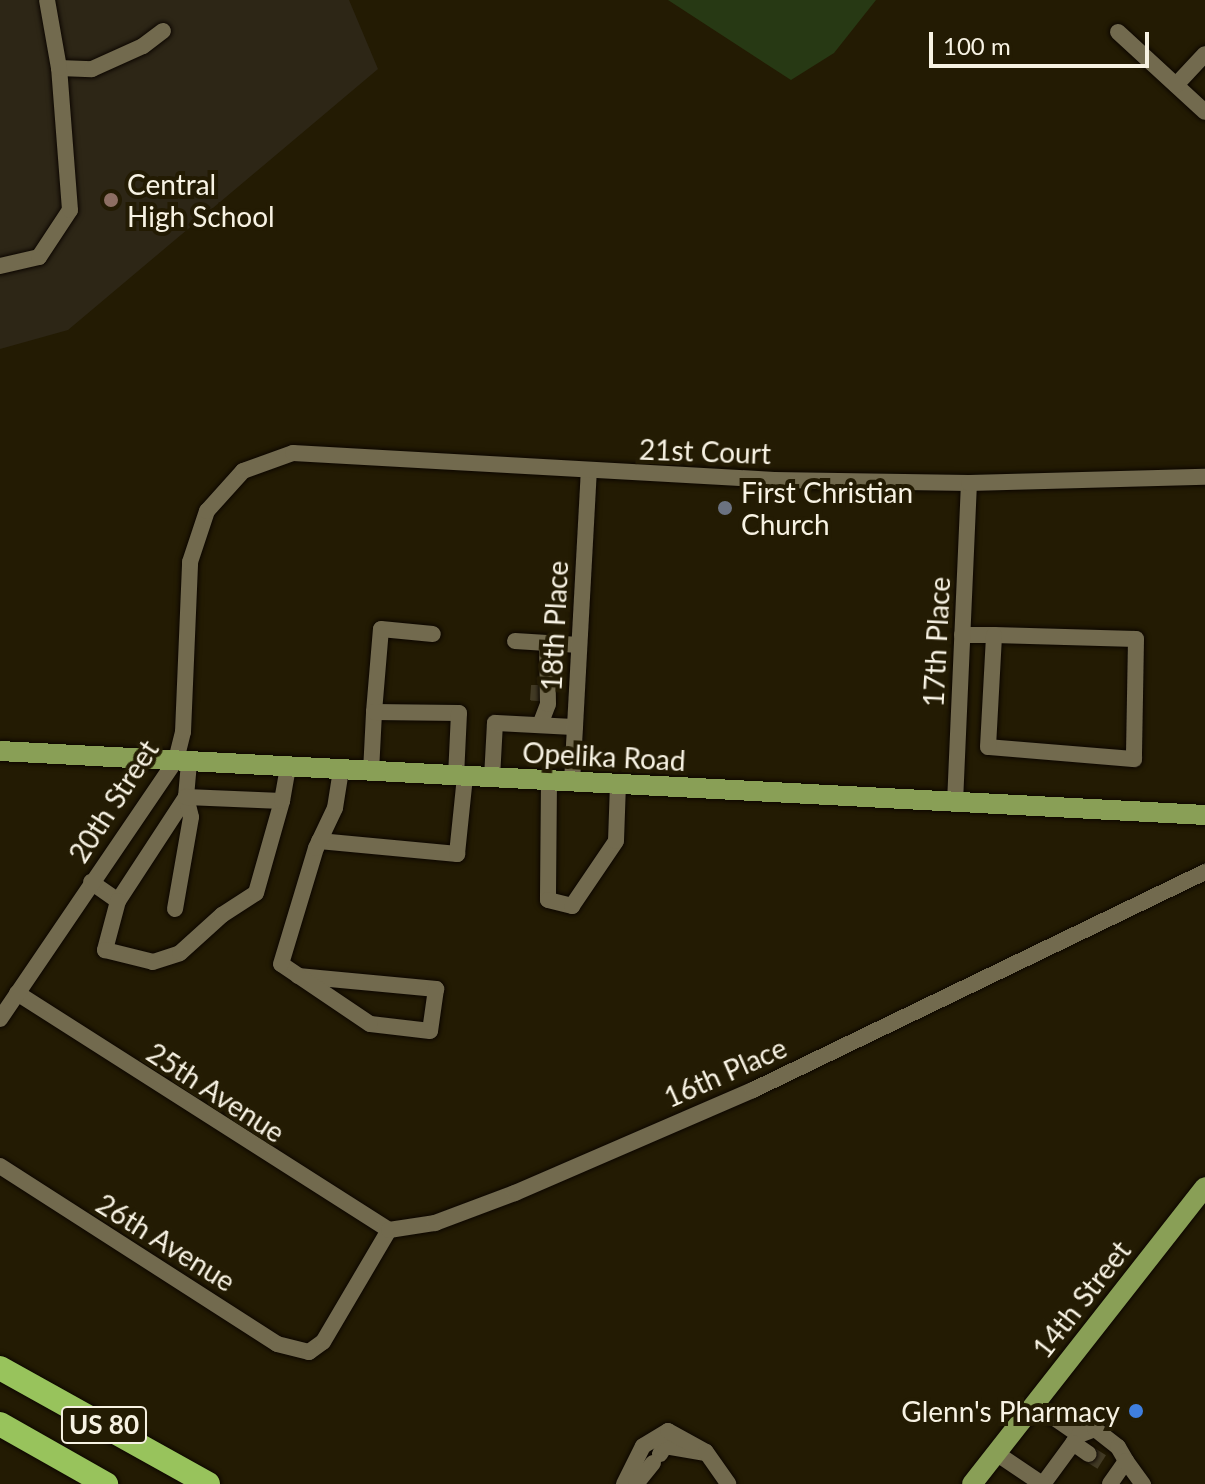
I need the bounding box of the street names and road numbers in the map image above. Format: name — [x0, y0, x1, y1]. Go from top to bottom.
street label: 21st Court — [638, 432, 772, 470]
street label: 18th Place — [534, 560, 574, 692]
street label: 17th Place — [916, 576, 956, 708]
street label: 20th Street — [61, 734, 165, 868]
street label: Opelika Road — [522, 735, 686, 777]
street label: 16th Place — [659, 1030, 791, 1114]
street label: 25th Avenue — [141, 1035, 291, 1149]
street label: 26th Avenue — [90, 1186, 242, 1298]
street label: 14th Street — [1025, 1234, 1137, 1364]
road number: US 80 — [60, 1403, 148, 1447]

